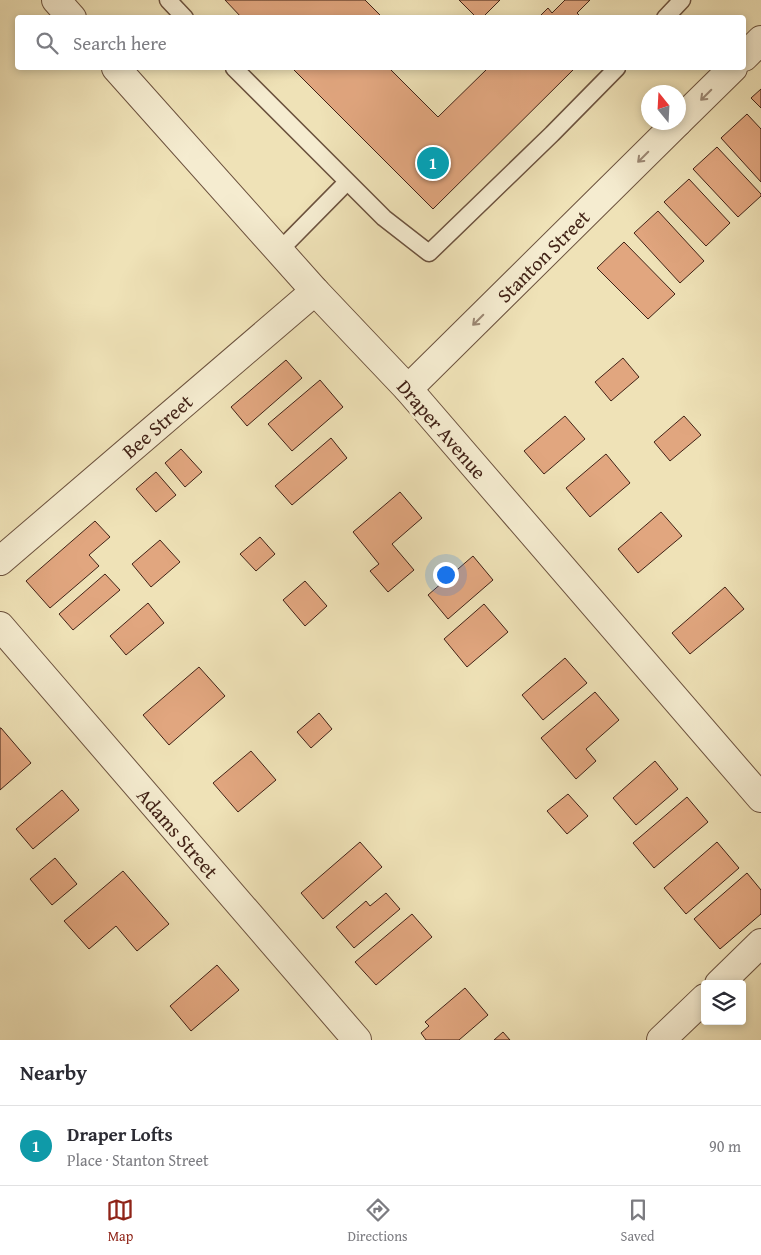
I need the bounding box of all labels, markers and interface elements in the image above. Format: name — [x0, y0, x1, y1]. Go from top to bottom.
search box — [15, 15, 746, 70]
icon: search — [33, 29, 61, 57]
text: Search here — [73, 29, 167, 57]
north arrow — [641, 85, 686, 130]
one-way arrow — [700, 88, 712, 101]
pin: 1 — [417, 144, 449, 182]
one-way arrow — [637, 151, 649, 163]
street label: Stanton Street — [490, 203, 596, 309]
one-way arrow — [472, 314, 484, 326]
street label: Draper Avenue — [390, 373, 494, 485]
street label: Bee Street — [115, 387, 199, 465]
your location — [433, 562, 459, 588]
street label: Adams Street — [130, 781, 226, 885]
map controls — [701, 980, 746, 1025]
button: layers — [701, 980, 746, 1025]
text: Nearby — [20, 1057, 87, 1088]
text: Draper Lofts — [67, 1120, 173, 1148]
text: 1 — [32, 1134, 40, 1158]
text: 90 m — [709, 1134, 741, 1158]
text: Place · Stanton Street — [67, 1148, 209, 1172]
tab: Map — [106, 1196, 134, 1246]
tab: Directions — [347, 1196, 408, 1246]
tab: Saved — [621, 1196, 655, 1246]

